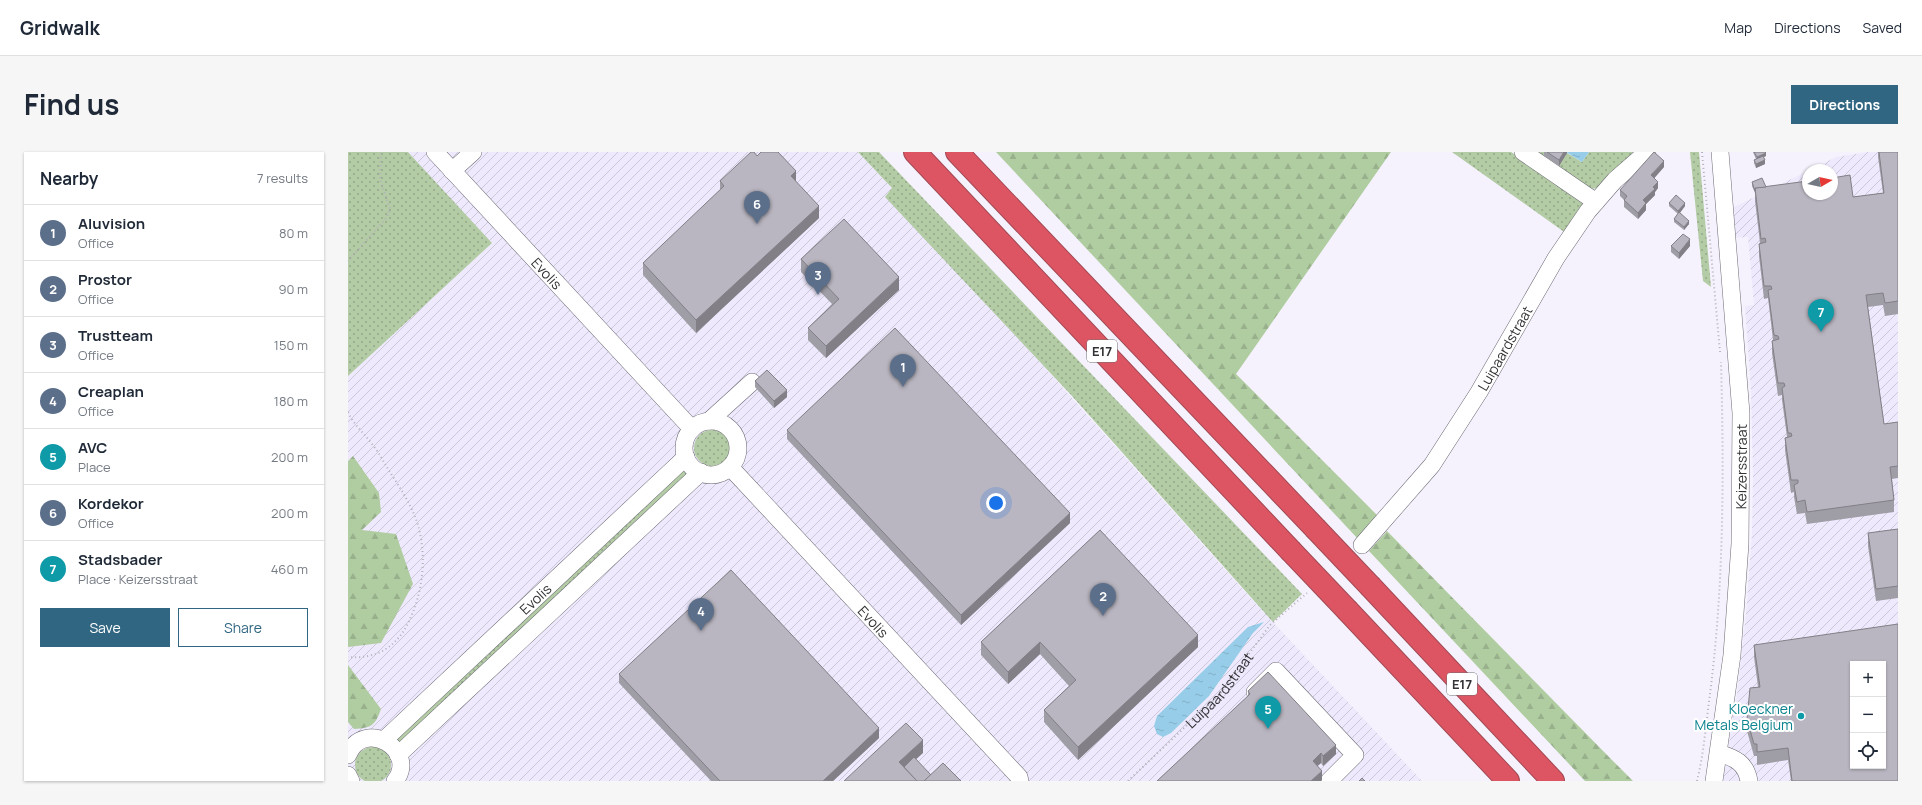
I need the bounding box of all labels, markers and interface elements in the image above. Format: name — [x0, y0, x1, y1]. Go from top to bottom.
text: Gridwalk — [20, 15, 100, 41]
text: Map — [1724, 18, 1752, 37]
text: Directions — [1774, 18, 1841, 37]
text: Saved — [1863, 18, 1902, 37]
text: Find us — [24, 85, 119, 123]
button: Directions — [1791, 85, 1898, 124]
north arrow — [1802, 164, 1838, 200]
text: Nearby — [40, 167, 98, 190]
text: 7 results — [257, 169, 308, 187]
pin: 6 — [744, 191, 770, 224]
text: Aluvision — [78, 213, 145, 234]
text: 1 — [50, 224, 56, 242]
text: 80 m — [279, 224, 308, 242]
text: Office — [78, 234, 114, 252]
street label: Evolis — [528, 253, 567, 293]
pin: 3 — [805, 262, 831, 295]
text: Prostor — [78, 269, 132, 290]
text: 2 — [49, 280, 57, 298]
text: 90 m — [278, 280, 308, 298]
text: Office — [78, 290, 114, 308]
pin: 7 — [1808, 299, 1834, 332]
street label: Luipaardstraat — [1473, 302, 1536, 394]
text: Trustteam — [78, 325, 153, 346]
text: 3 — [49, 336, 57, 354]
text: 150 m — [274, 336, 308, 354]
road number: E17 — [1087, 340, 1117, 362]
text: Office — [78, 346, 114, 364]
pin: 1 — [890, 354, 916, 387]
text: Creaplan — [78, 381, 144, 402]
text: 4 — [49, 392, 57, 410]
text: 180 m — [274, 392, 308, 410]
text: Office — [78, 402, 114, 420]
street label: Keizersstraat — [1731, 423, 1750, 509]
text: AVC — [78, 437, 107, 458]
text: 5 — [49, 448, 57, 466]
text: 200 m — [271, 448, 308, 466]
text: Place — [78, 458, 111, 476]
text: Kordekor — [78, 493, 144, 514]
your location — [986, 493, 1006, 513]
text: 6 — [49, 504, 57, 522]
text: 200 m — [271, 504, 308, 522]
text: Office — [78, 514, 114, 532]
text: Stadsbader — [78, 549, 163, 570]
text: 7 — [50, 560, 56, 578]
text: 460 m — [271, 560, 308, 578]
text: Place · Keizersstraat — [78, 570, 198, 588]
street label: Evolis — [515, 579, 555, 618]
pin: 2 — [1090, 583, 1116, 616]
pin: 4 — [688, 598, 714, 631]
street label: Evolis — [854, 601, 893, 641]
button: Save — [40, 608, 170, 647]
button: Share — [178, 608, 308, 647]
street label: Luipaardstraat — [1181, 648, 1257, 732]
map controls — [1850, 661, 1886, 769]
button: + — [1850, 661, 1886, 697]
road number: E17 — [1447, 673, 1477, 695]
pin: 5 — [1255, 696, 1281, 729]
button: − — [1850, 697, 1886, 733]
place label: Kloeckner Metals Belgium — [1694, 699, 1793, 734]
marker: Kloeckner Metals Belgium — [1796, 711, 1806, 721]
button: locate — [1850, 733, 1886, 769]

